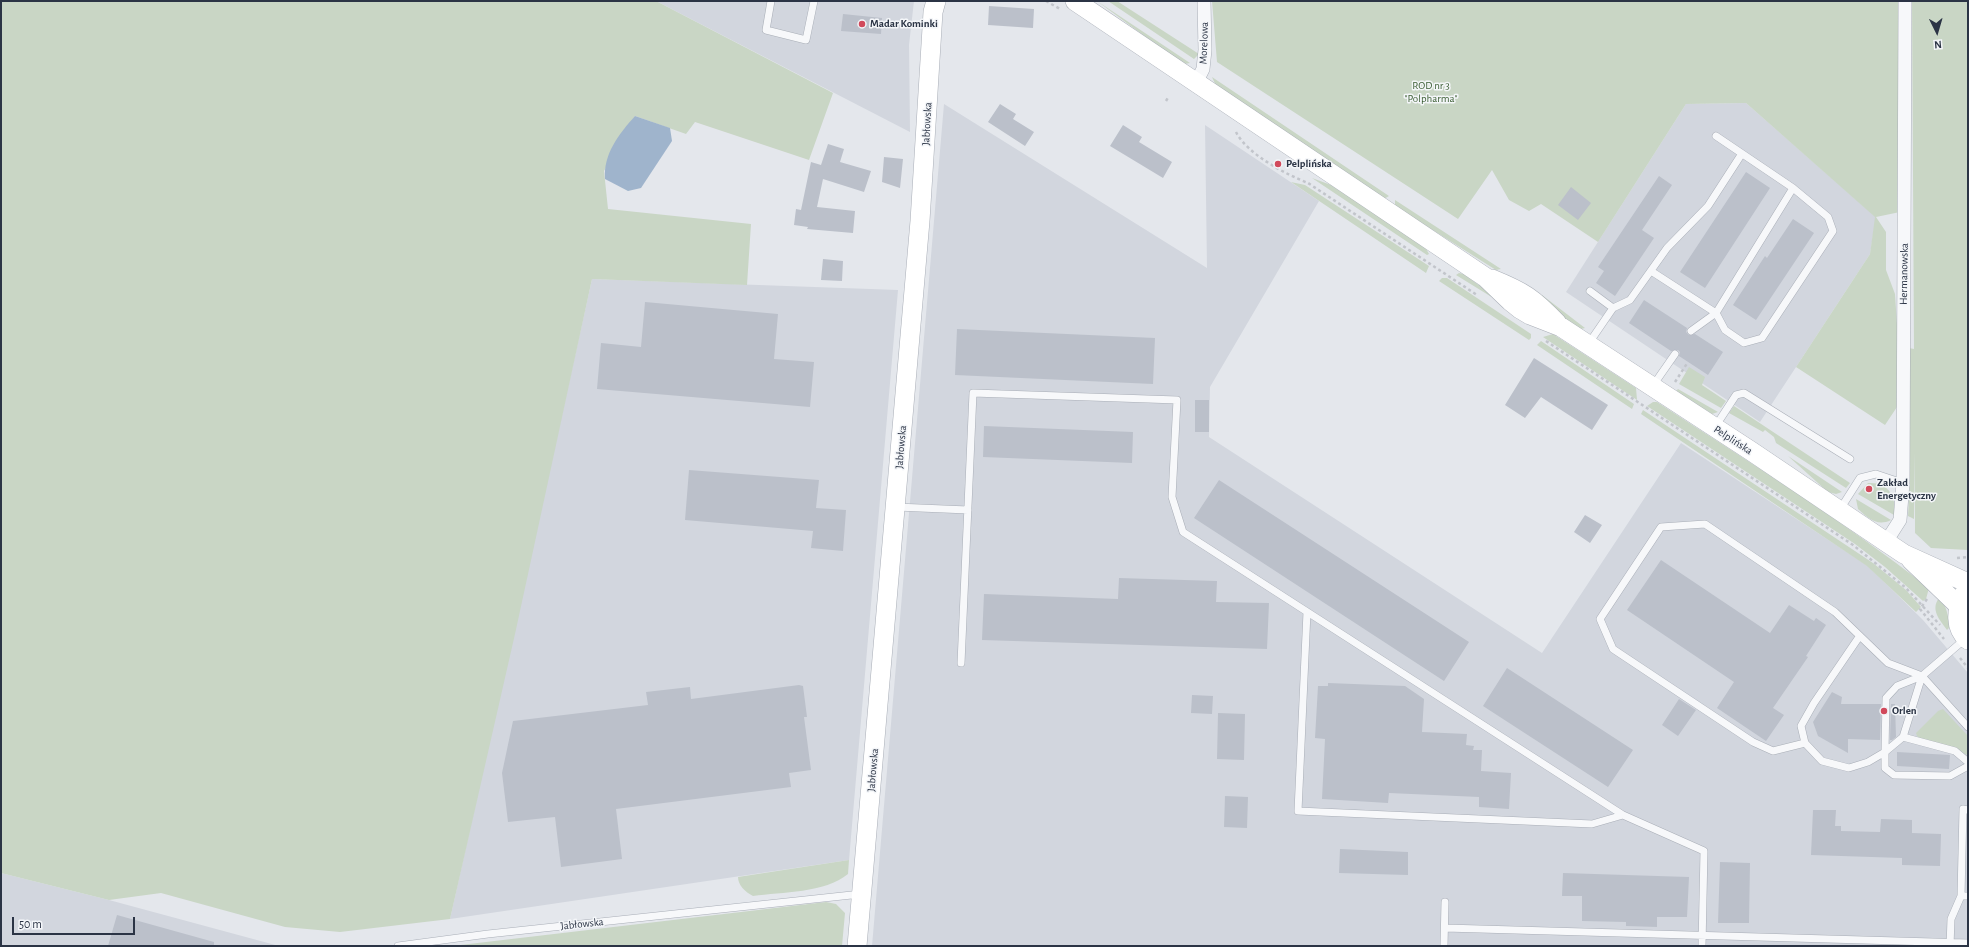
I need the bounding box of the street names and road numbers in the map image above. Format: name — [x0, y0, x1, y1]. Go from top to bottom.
street label: Morelowa — [1197, 21, 1211, 65]
street label: Jabłowska — [919, 102, 935, 146]
street label: Hermanowska — [1897, 243, 1911, 305]
street label: Pelplińska — [1711, 423, 1755, 457]
street label: Jabłowska — [893, 425, 909, 469]
street label: Jabłowska — [865, 748, 881, 792]
street label: Jabłowska — [560, 915, 604, 933]

